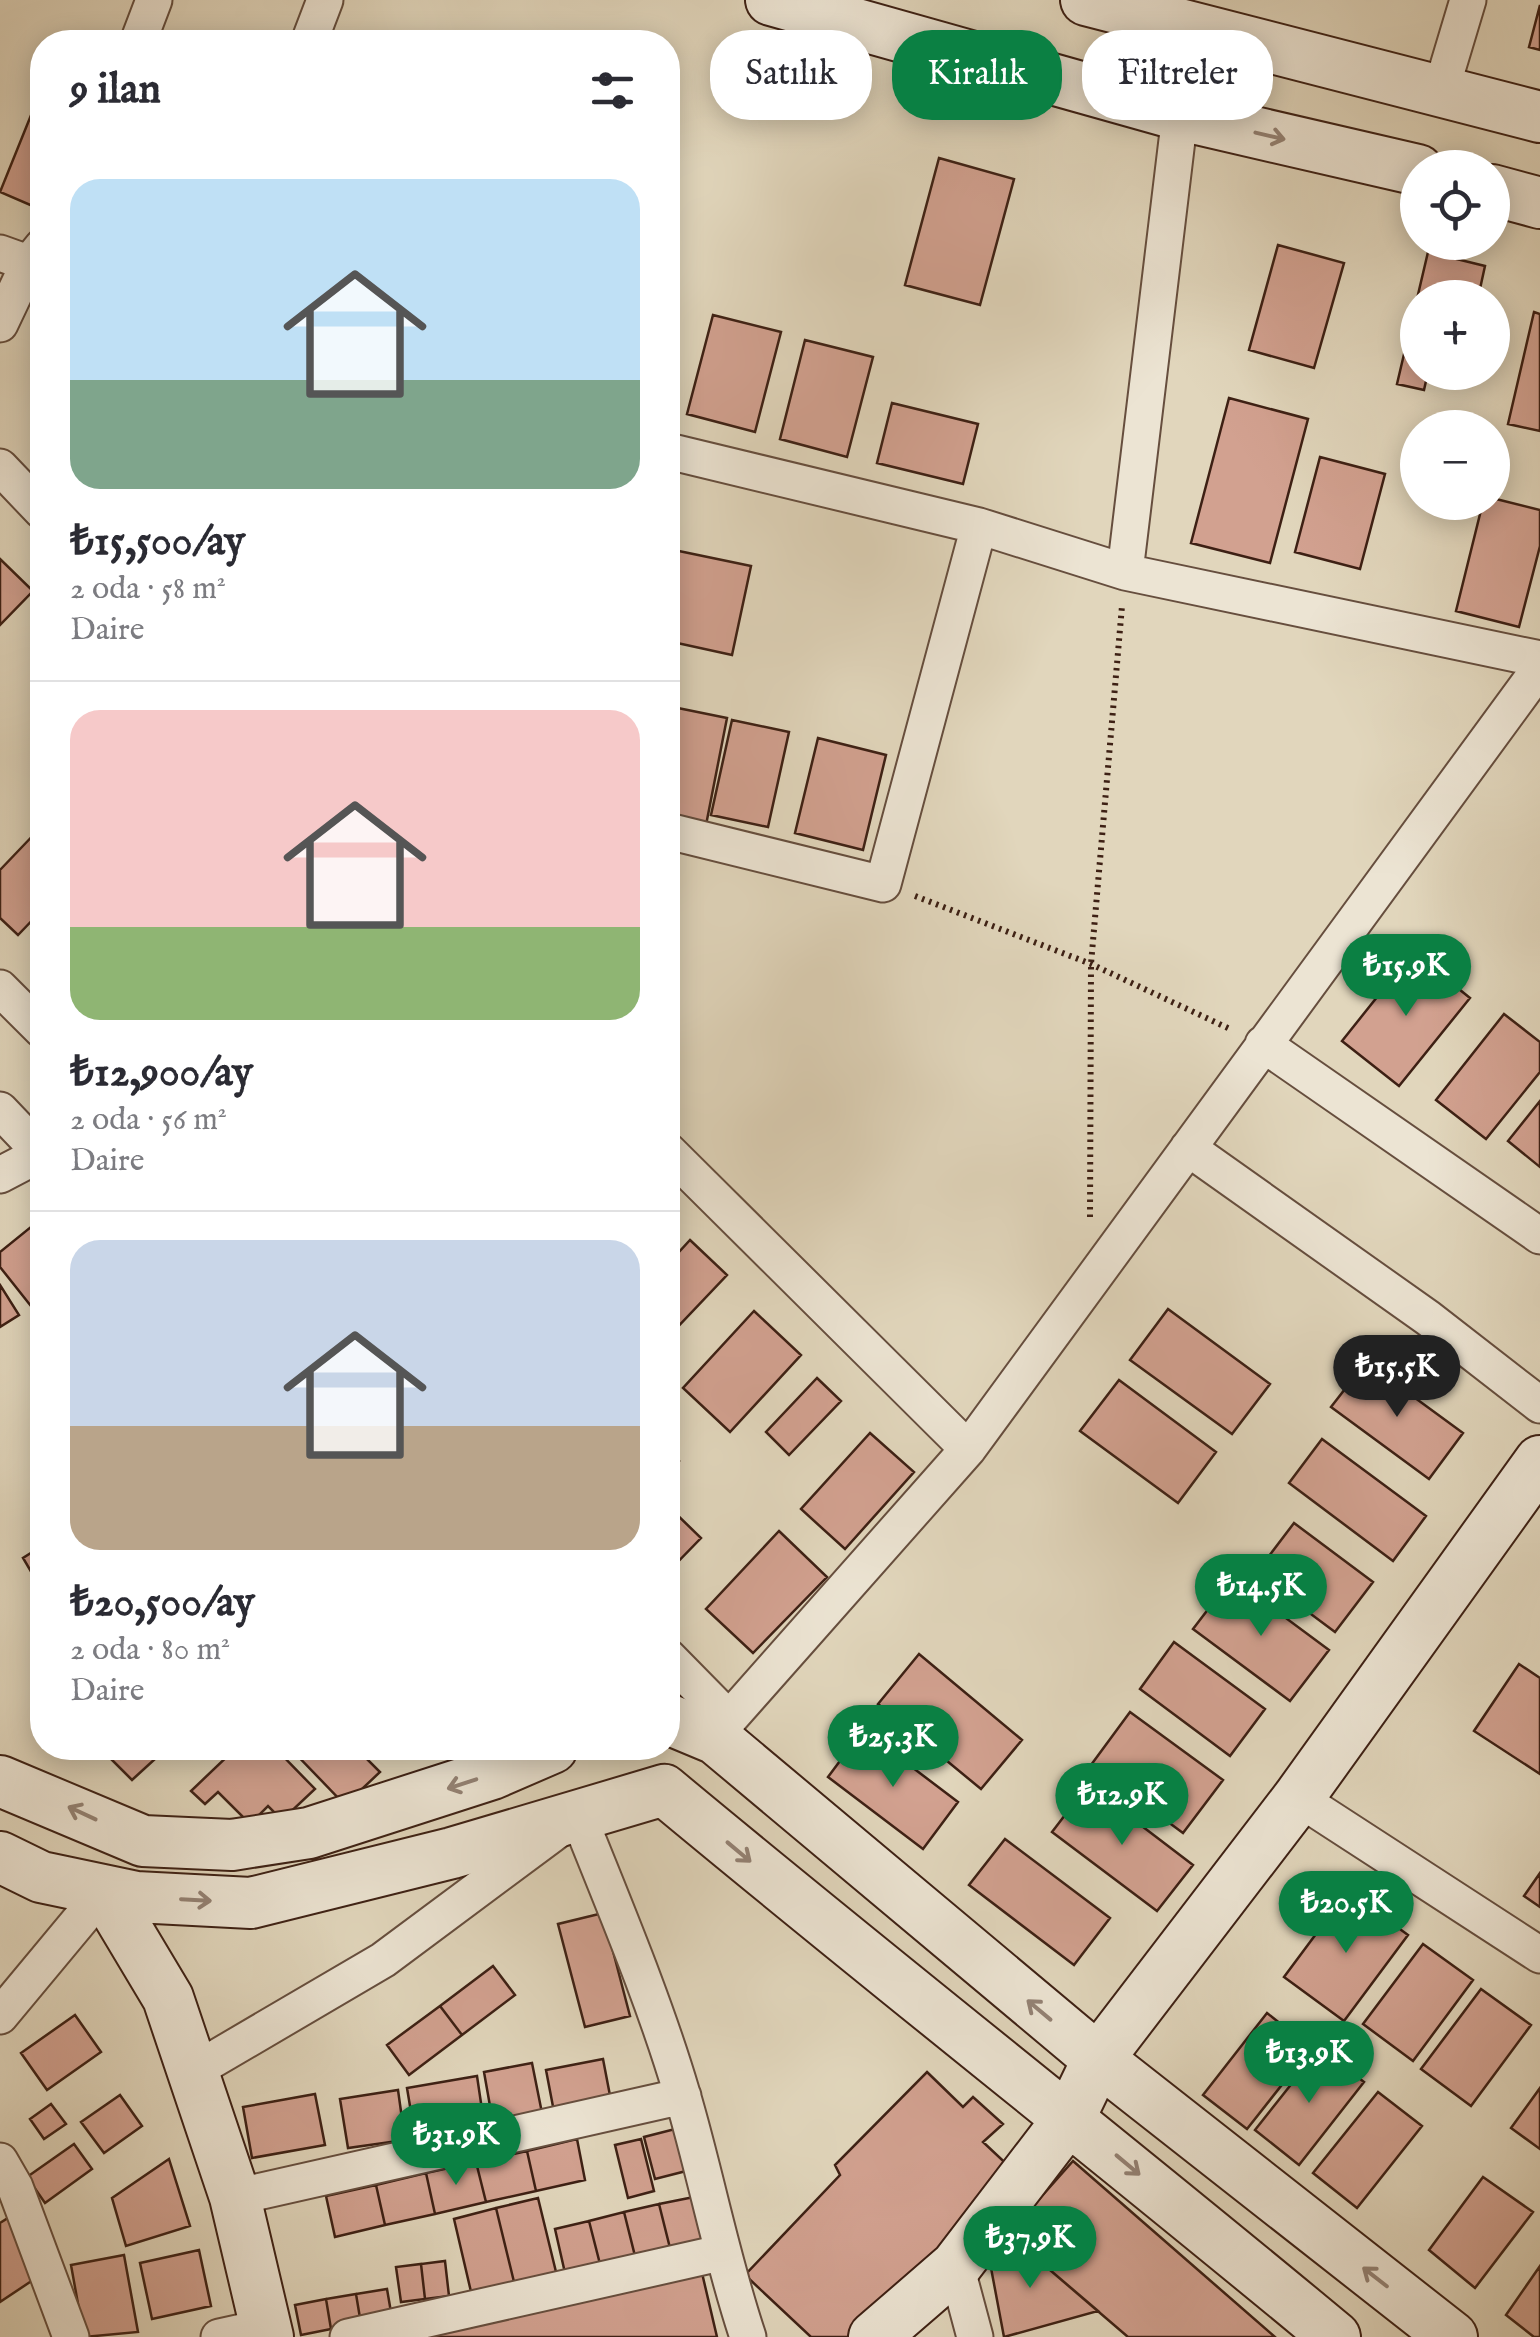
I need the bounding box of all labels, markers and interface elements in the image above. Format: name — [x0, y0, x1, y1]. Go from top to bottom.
chip: Satılık — [710, 30, 872, 120]
chip: Kiralık — [892, 30, 1062, 120]
chip: Filtreler — [1082, 30, 1273, 120]
icon: filters — [585, 63, 640, 118]
text: 9 ilan — [70, 64, 161, 117]
one-way arrow — [1253, 128, 1285, 146]
map controls — [1400, 150, 1510, 520]
button: locate — [1400, 150, 1510, 260]
icon: home — [265, 244, 445, 424]
button: + — [1400, 280, 1510, 390]
button: − — [1400, 410, 1510, 520]
text: ₺15,500/ay — [70, 516, 245, 569]
text: 2 oda · 58 m² — [70, 569, 226, 610]
text: Daire — [70, 610, 145, 651]
icon: home — [265, 775, 445, 955]
pin: ₺15.9K — [1325, 934, 1487, 1019]
text: ₺15.9K — [1363, 946, 1449, 987]
text: ₺12,900/ay — [70, 1047, 253, 1100]
text: 2 oda · 56 m² — [70, 1100, 227, 1141]
text: Daire — [70, 1141, 145, 1182]
icon: home — [265, 1305, 445, 1485]
pin: ₺15.5K — [1316, 1335, 1478, 1420]
text: ₺15.5K — [1355, 1347, 1439, 1388]
pin: ₺14.5K — [1180, 1554, 1342, 1639]
text: ₺14.5K — [1217, 1566, 1305, 1607]
text: ₺20,500/ay — [70, 1577, 255, 1630]
text: 2 oda · 80 m² — [70, 1630, 230, 1671]
text: Daire — [70, 1671, 145, 1712]
pin: ₺25.3K — [812, 1705, 974, 1790]
text: ₺25.3K — [850, 1717, 936, 1758]
pin: ₺12.9K — [1041, 1763, 1203, 1848]
text: ₺12.9K — [1077, 1775, 1167, 1816]
one-way arrow — [446, 1776, 478, 1794]
one-way arrow — [67, 1803, 98, 1821]
one-way arrow — [725, 1841, 751, 1863]
pin: ₺20.5K — [1265, 1871, 1427, 1956]
text: ₺20.5K — [1301, 1883, 1391, 1924]
one-way arrow — [179, 1891, 211, 1910]
one-way arrow — [1026, 1999, 1052, 2021]
pin: ₺13.9K — [1228, 2021, 1390, 2106]
text: ₺13.9K — [1266, 2033, 1352, 2074]
pin: ₺31.9K — [375, 2103, 537, 2188]
text: ₺31.9K — [413, 2115, 499, 2156]
one-way arrow — [1115, 2154, 1141, 2176]
pin: ₺37.9K — [949, 2206, 1111, 2291]
text: ₺37.9K — [985, 2218, 1075, 2259]
one-way arrow — [1363, 2266, 1389, 2288]

